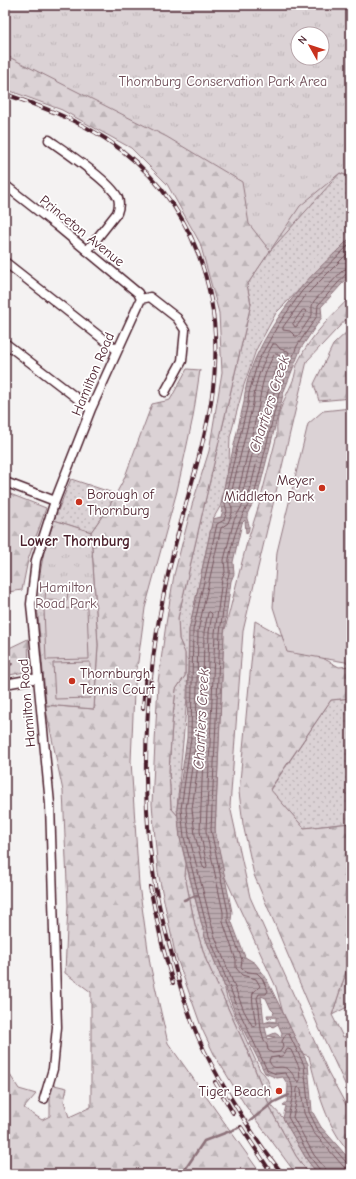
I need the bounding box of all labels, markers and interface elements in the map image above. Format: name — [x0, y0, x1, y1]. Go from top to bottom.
north arrow — [290, 26, 330, 66]
text: N — [295, 33, 310, 47]
park label: Thornburg Conservation Park Area — [119, 73, 327, 90]
street label: Princeton Avenue — [36, 192, 128, 270]
street label: Hamilton Road — [68, 330, 118, 418]
water label: Chartiers Creek — [245, 353, 293, 455]
place label: Meyer Middleton Park — [224, 472, 314, 505]
marker: Meyer Middleton Park — [317, 483, 327, 493]
place label: Borough of Thornburg — [87, 486, 155, 519]
marker: Borough of Thornburg — [74, 497, 84, 507]
district label: Lower Thornburg — [20, 532, 130, 550]
park label: Hamilton Road Park — [35, 579, 97, 612]
street label: Hamilton Road — [15, 658, 39, 748]
place label: Thornburgh Tennis Court — [80, 665, 156, 698]
water label: Chartiers Creek — [189, 667, 213, 770]
marker: Thornburgh Tennis Court — [67, 676, 77, 686]
place label: Tiger Beach — [199, 1083, 271, 1100]
marker: Tiger Beach — [274, 1086, 284, 1096]

